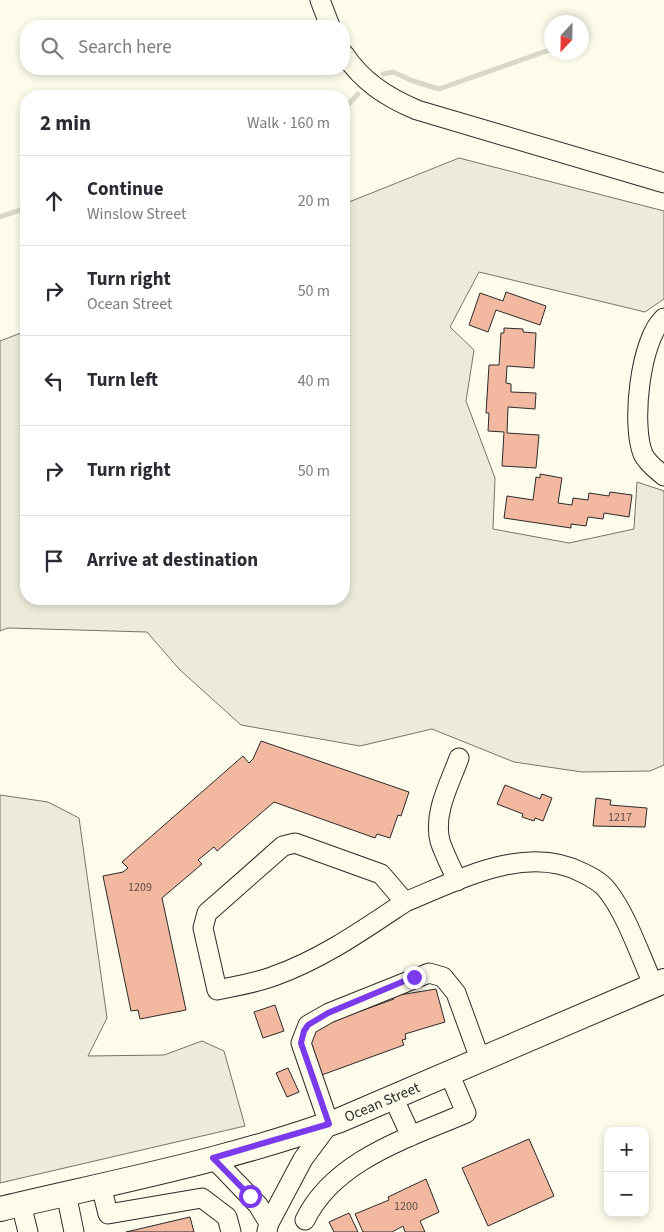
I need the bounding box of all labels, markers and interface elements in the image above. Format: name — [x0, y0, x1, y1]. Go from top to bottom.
north arrow — [544, 15, 589, 60]
search box — [20, 20, 350, 75]
icon: search — [38, 34, 66, 62]
text: Search here — [78, 34, 172, 61]
text: 2 min — [40, 108, 91, 138]
text: Walk · 160 m — [247, 112, 330, 134]
text: Continue — [87, 176, 164, 203]
icon: ahead — [40, 187, 68, 215]
text: 20 m — [298, 190, 330, 212]
text: Winslow Street — [87, 203, 186, 225]
text: Turn right — [87, 266, 171, 293]
icon: right — [40, 277, 68, 305]
text: 50 m — [298, 280, 330, 302]
text: Ocean Street — [87, 293, 172, 315]
icon: left — [40, 367, 68, 395]
text: Turn left — [87, 367, 158, 394]
text: 40 m — [298, 370, 330, 392]
icon: right — [40, 457, 68, 485]
text: Turn right — [87, 457, 171, 484]
text: 50 m — [298, 460, 330, 482]
icon: arrive — [40, 547, 68, 575]
text: Arrive at destination — [87, 547, 258, 574]
house number: 1217 — [608, 809, 632, 826]
house number: 1209 — [128, 879, 152, 896]
route end — [403, 966, 426, 989]
street label: Ocean Street — [341, 1077, 423, 1128]
map controls — [604, 1127, 649, 1217]
button: + — [604, 1127, 649, 1172]
button: − — [604, 1172, 649, 1217]
route start — [239, 1185, 262, 1208]
house number: 1200 — [394, 1198, 418, 1215]

